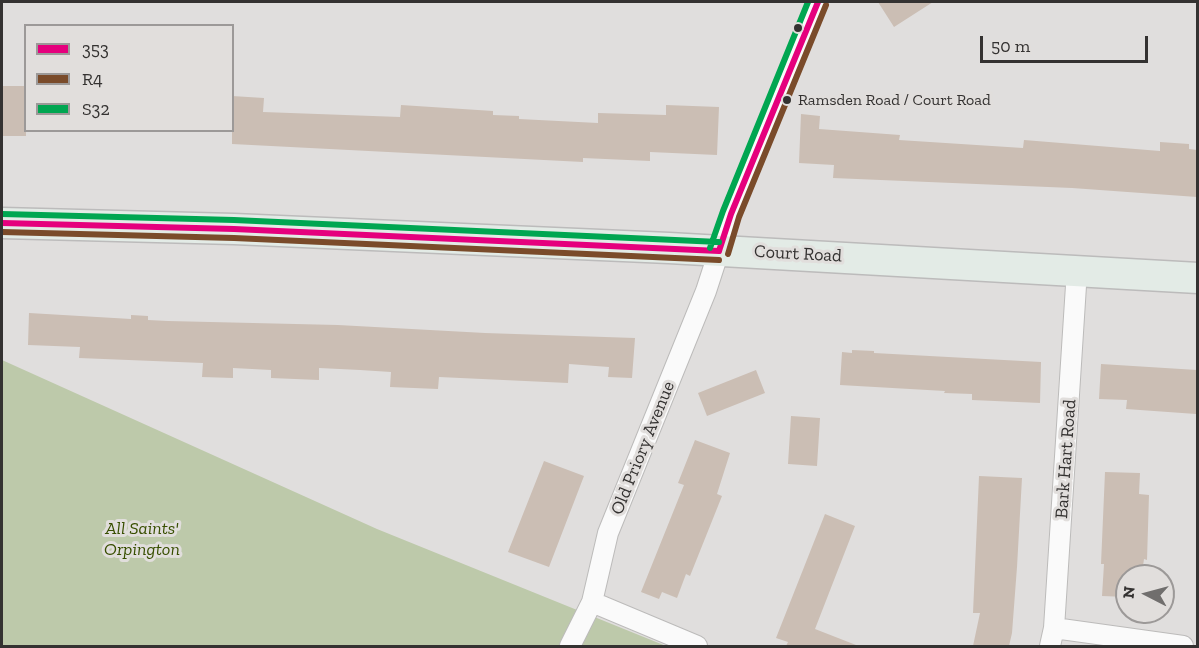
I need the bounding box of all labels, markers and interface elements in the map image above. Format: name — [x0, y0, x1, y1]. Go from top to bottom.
unlabelled marker — [792, 22, 804, 34]
legend — [24, 24, 234, 132]
scale bar — [983, 24, 1151, 62]
text: 50 m — [991, 35, 1030, 57]
text: 353 — [82, 38, 109, 60]
text: R4 — [82, 68, 103, 90]
place label: Ramsden Road / Court Road — [798, 90, 991, 110]
marker: Ramsden Road / Court Road — [781, 94, 793, 106]
text: S32 — [82, 98, 110, 120]
street label: Court Road — [754, 241, 842, 267]
street label: Old Priory Avenue — [606, 378, 680, 518]
street label: Bark Hart Road — [1051, 399, 1081, 519]
park label: All Saints' Orpington — [104, 518, 180, 560]
north arrow — [1115, 564, 1175, 624]
text: N — [1119, 585, 1139, 599]

